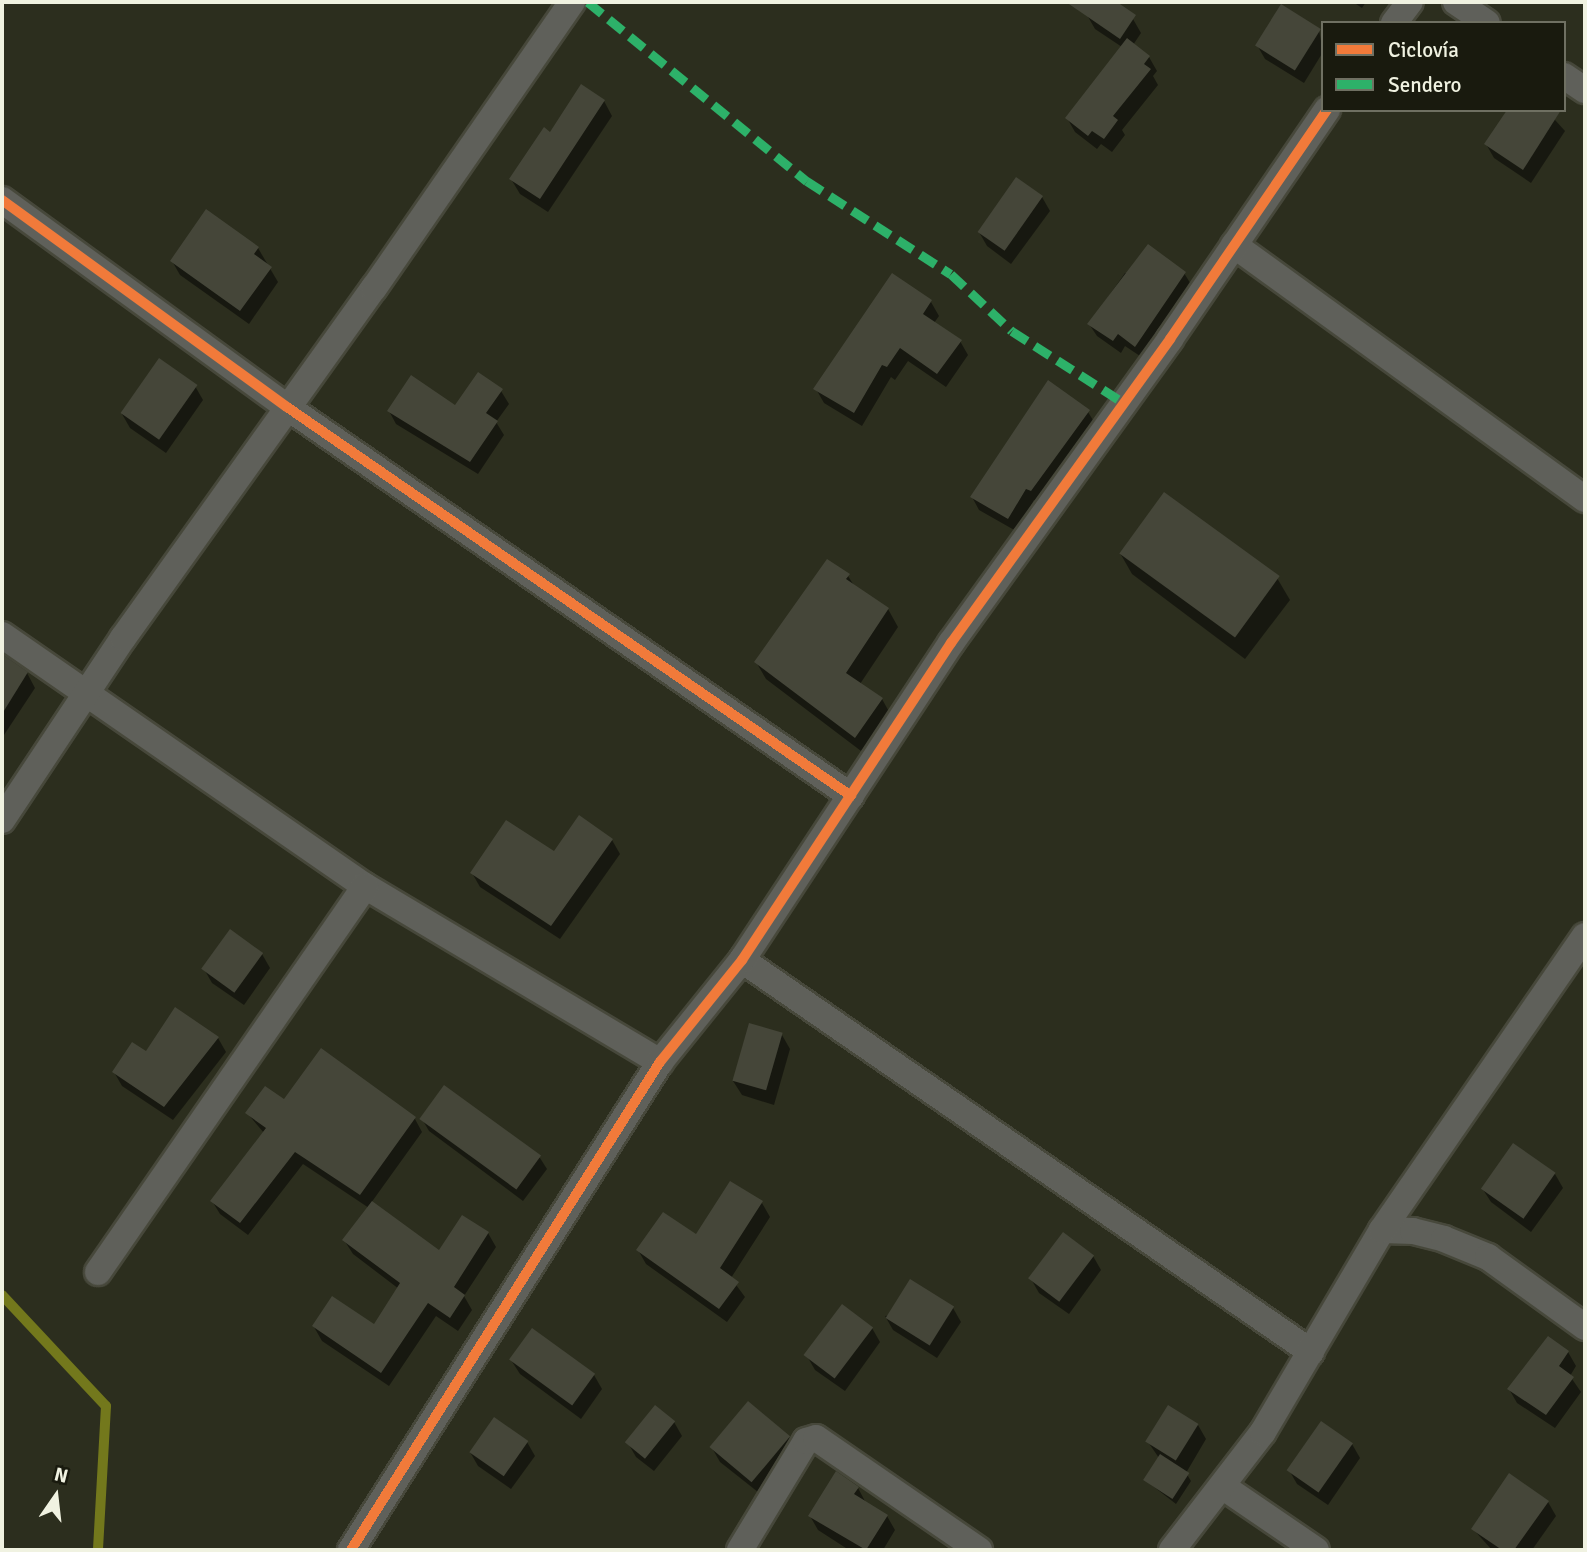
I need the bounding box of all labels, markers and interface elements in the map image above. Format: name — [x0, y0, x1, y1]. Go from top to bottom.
legend — [1321, 21, 1566, 112]
text: Ciclovía — [1388, 37, 1459, 63]
text: Sendero — [1388, 72, 1462, 98]
north arrow — [21, 1461, 91, 1531]
text: N — [52, 1462, 70, 1489]

